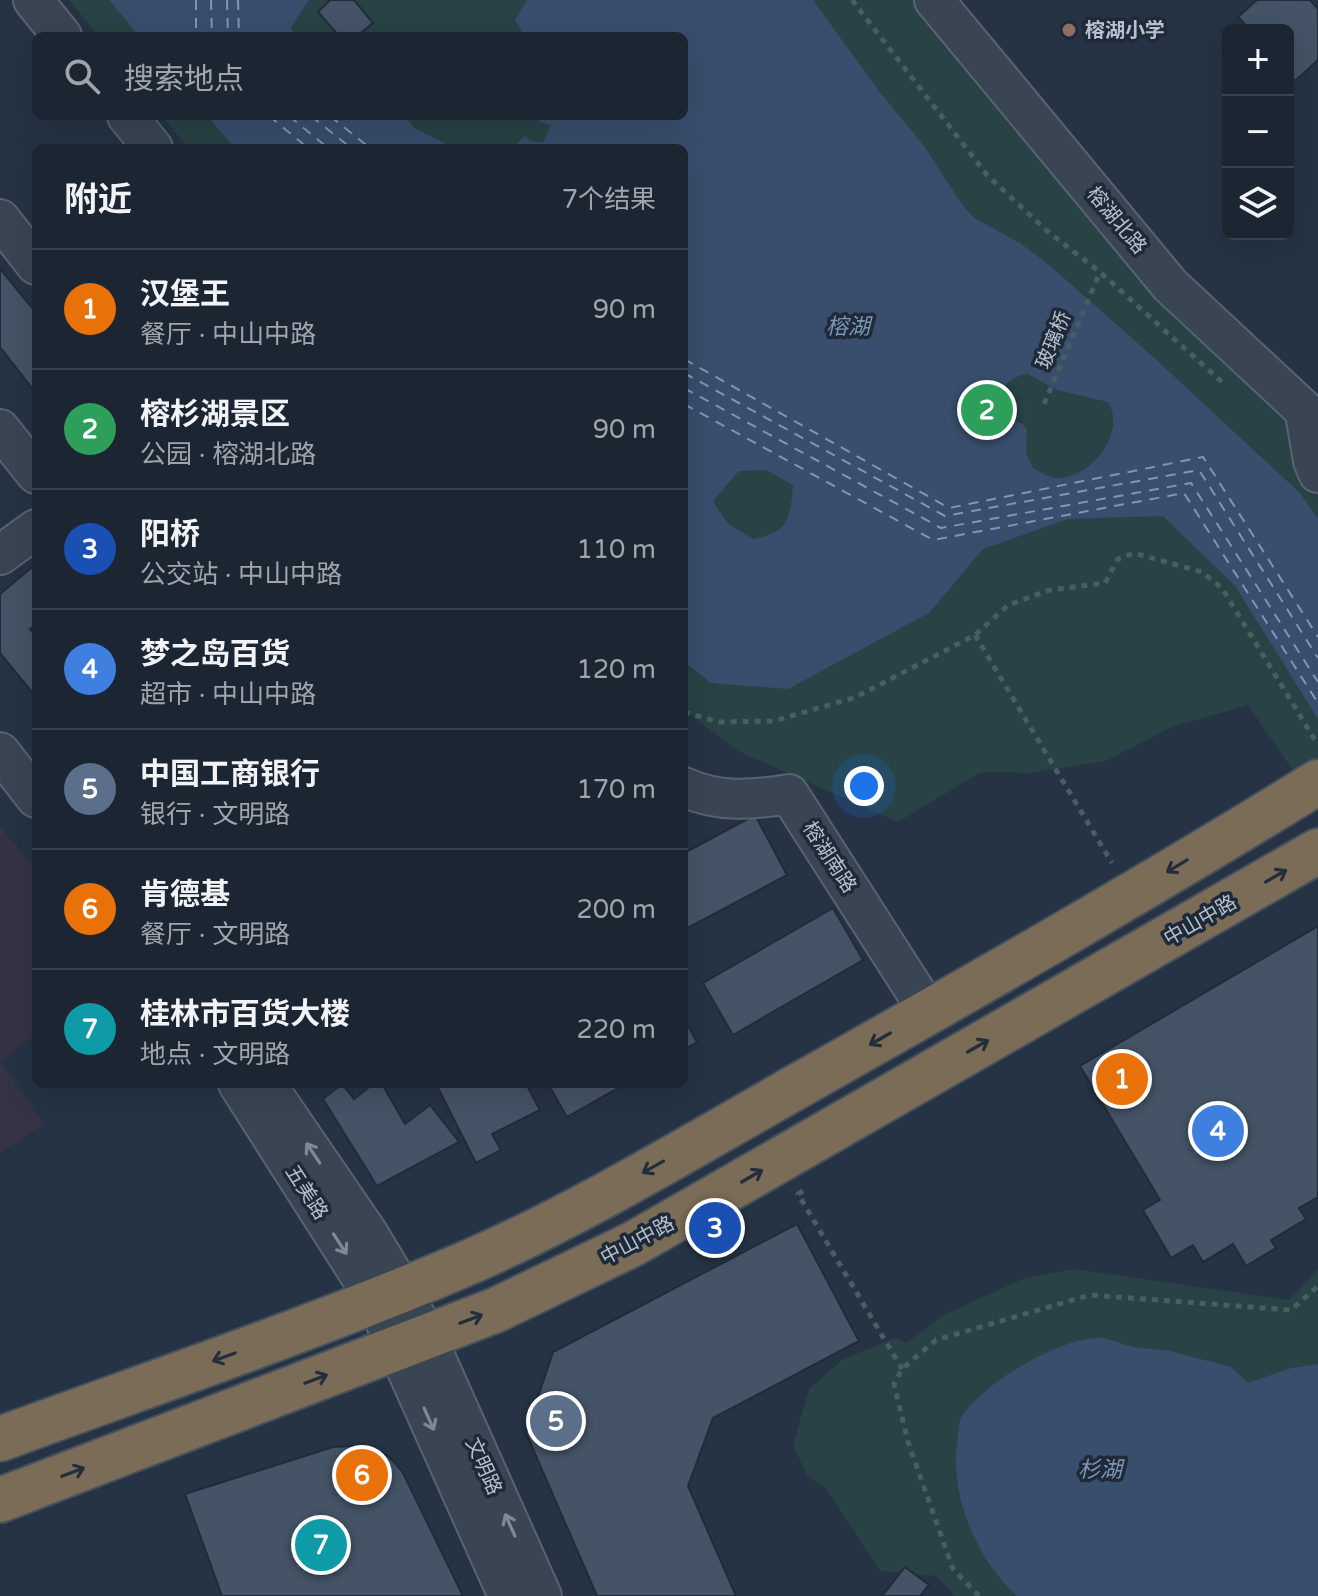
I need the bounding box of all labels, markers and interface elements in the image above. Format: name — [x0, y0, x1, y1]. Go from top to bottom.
place label: 榕湖小学 — [1085, 19, 1165, 43]
marker: 榕湖小学 — [1060, 21, 1078, 39]
map controls — [1222, 24, 1294, 240]
button: + — [1222, 24, 1294, 96]
search box — [32, 32, 688, 120]
icon: search — [60, 54, 104, 98]
text: 搜索地点 — [124, 61, 244, 98]
button: − — [1222, 96, 1294, 168]
button: layers — [1222, 168, 1294, 240]
text: 附近 — [64, 180, 132, 221]
street label: 榕湖北路 — [1081, 182, 1151, 259]
text: 7个结果 — [562, 184, 656, 215]
text: 汉堡王 — [140, 276, 230, 313]
text: 1 — [82, 294, 98, 325]
text: 90 m — [593, 294, 656, 325]
street label: 玻璃桥 — [1032, 308, 1076, 373]
water label: 榕湖 — [826, 314, 873, 340]
text: 餐厅 · 中山中路 — [140, 319, 316, 350]
pin: 2 — [961, 380, 1013, 440]
text: 榕杉湖景区 — [140, 396, 290, 433]
text: 2 — [82, 414, 98, 445]
text: 90 m — [593, 414, 656, 445]
text: 公园 · 榕湖北路 — [140, 439, 316, 470]
text: 阳桥 — [140, 516, 200, 553]
text: 3 — [82, 534, 98, 565]
text: 110 m — [576, 534, 656, 565]
text: 公交站 · 中山中路 — [140, 559, 342, 590]
text: 梦之岛百货 — [140, 636, 290, 673]
text: 4 — [82, 654, 98, 685]
text: 120 m — [576, 654, 656, 685]
text: 超市 · 中山中路 — [140, 679, 316, 710]
text: 中国工商银行 — [140, 756, 320, 793]
your location — [844, 766, 884, 806]
text: 5 — [82, 774, 98, 805]
text: 170 m — [576, 774, 656, 805]
text: 银行 · 文明路 — [140, 799, 290, 830]
street label: 榕湖南路 — [797, 817, 861, 898]
one-way arrow — [1166, 858, 1189, 874]
one-way arrow — [1264, 868, 1287, 884]
text: 肯德基 — [140, 876, 230, 913]
street label: 中山中路 — [1160, 890, 1241, 951]
text: 6 — [82, 894, 98, 925]
text: 200 m — [576, 894, 656, 925]
text: 餐厅 · 文明路 — [140, 919, 290, 950]
text: 桂林市百货大楼 — [140, 996, 350, 1033]
text: 7 — [82, 1014, 98, 1045]
text: 220 m — [576, 1014, 656, 1045]
one-way arrow — [869, 1031, 892, 1047]
one-way arrow — [965, 1038, 989, 1054]
text: 地点 · 文明路 — [140, 1039, 290, 1070]
pin: 1 — [1096, 1049, 1148, 1109]
pin: 4 — [1192, 1101, 1244, 1161]
one-way arrow — [305, 1142, 321, 1164]
one-way arrow — [642, 1160, 666, 1175]
street label: 五美路 — [280, 1161, 333, 1224]
one-way arrow — [740, 1168, 763, 1184]
pin: 3 — [689, 1198, 741, 1258]
street label: 中山中路 — [597, 1212, 678, 1270]
one-way arrow — [333, 1232, 349, 1255]
one-way arrow — [458, 1311, 483, 1325]
one-way arrow — [212, 1350, 237, 1365]
one-way arrow — [303, 1371, 328, 1385]
pin: 5 — [530, 1391, 582, 1451]
one-way arrow — [423, 1406, 438, 1430]
street label: 文明路 — [460, 1434, 506, 1499]
pin: 6 — [336, 1445, 388, 1505]
water label: 杉湖 — [1078, 1457, 1125, 1483]
one-way arrow — [60, 1464, 85, 1478]
one-way arrow — [502, 1513, 517, 1537]
pin: 7 — [295, 1515, 347, 1575]

